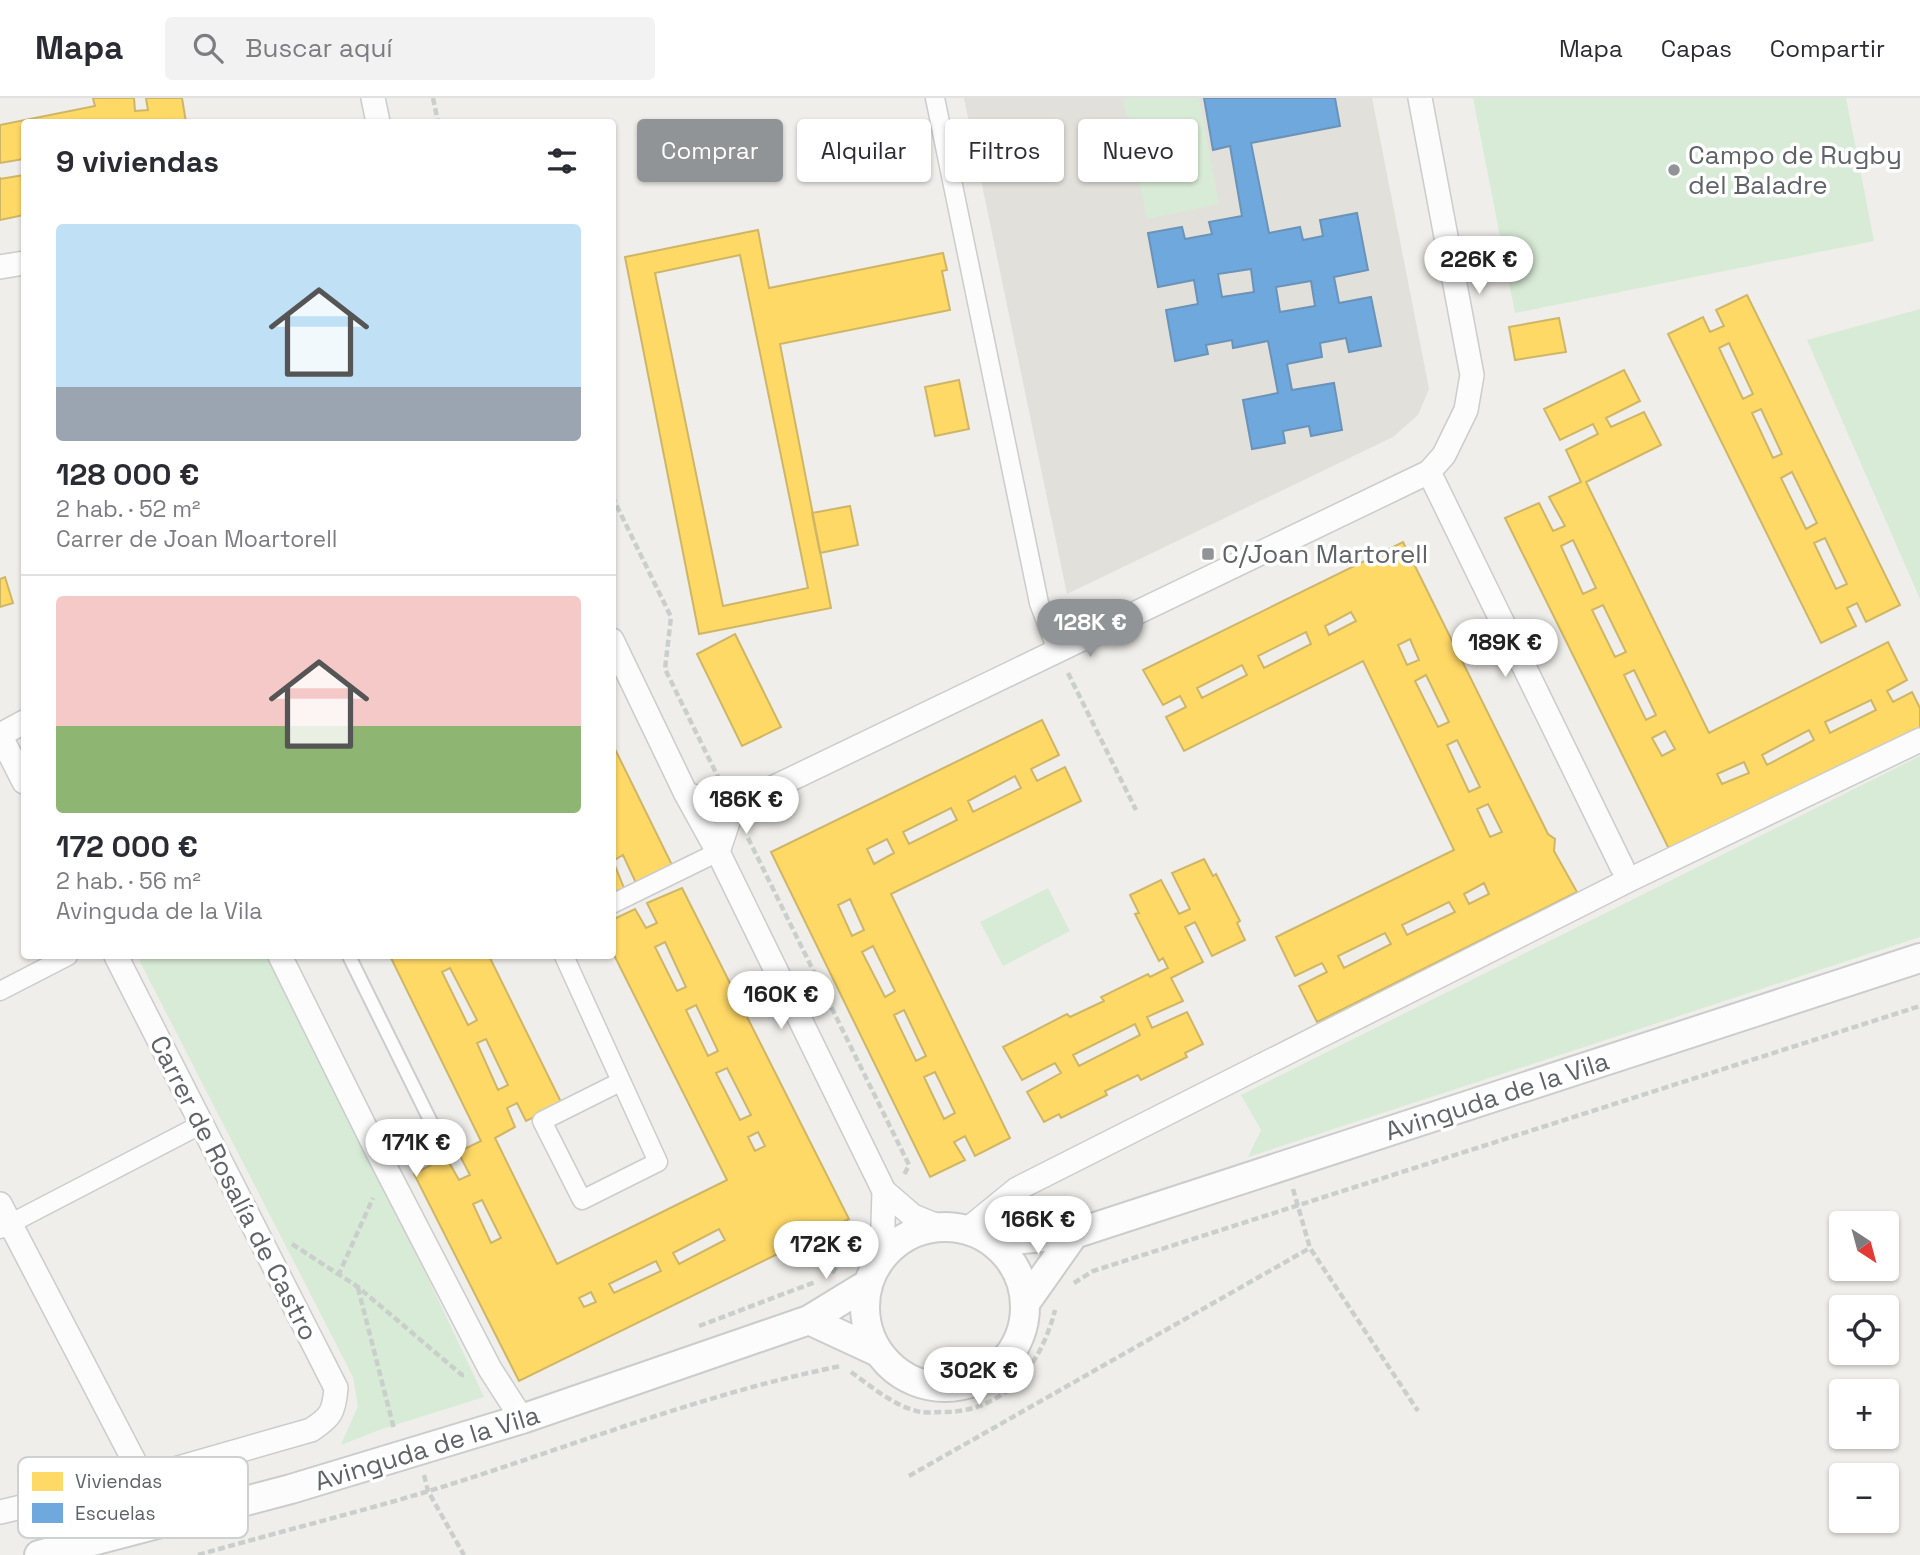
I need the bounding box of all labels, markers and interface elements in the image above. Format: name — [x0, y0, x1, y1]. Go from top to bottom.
search box — [165, 17, 655, 80]
text: Mapa — [35, 27, 123, 69]
icon: search — [189, 29, 227, 67]
text: Buscar aquí — [245, 31, 393, 65]
text: Mapa — [1559, 33, 1623, 64]
text: Capas — [1661, 33, 1732, 64]
text: Compartir — [1770, 33, 1885, 64]
chip: Comprar — [637, 119, 783, 182]
chip: Alquilar — [797, 119, 931, 182]
chip: Filtros — [945, 119, 1064, 182]
chip: Nuevo — [1078, 119, 1198, 182]
place label: Campo de Rugby del Baladre — [1688, 138, 1902, 202]
text: 9 viviendas — [56, 142, 219, 181]
icon: filters — [543, 142, 581, 180]
marker: Campo de Rugby del Baladre — [1666, 162, 1682, 178]
pin: 226K € — [1422, 236, 1536, 296]
text: 226K € — [1440, 244, 1518, 274]
icon: home — [256, 269, 382, 395]
text: 128 000 € — [56, 455, 199, 494]
text: 2 hab. · 52 m² — [56, 494, 201, 524]
text: Carrer de Joan Moartorell — [56, 524, 337, 554]
place label: C/Joan Martorell — [1222, 537, 1428, 571]
marker: C/Joan Martorell — [1200, 546, 1216, 562]
pin: 128K € — [1033, 600, 1147, 659]
text: 128K € — [1053, 607, 1127, 637]
pin: 189K € — [1448, 620, 1562, 679]
text: 189K € — [1468, 627, 1542, 657]
icon: home — [256, 641, 382, 767]
pin: 186K € — [689, 776, 803, 836]
text: 186K € — [709, 784, 783, 814]
text: 172 000 € — [56, 827, 198, 866]
text: 2 hab. · 56 m² — [56, 866, 201, 896]
text: Avinguda de la Vila — [56, 896, 263, 926]
pin: 160K € — [724, 972, 838, 1031]
text: 160K € — [743, 979, 819, 1009]
street label: Carrer de Rosalía de Castro — [142, 1030, 326, 1346]
street label: Avinguda de la Vila — [1381, 1044, 1613, 1148]
pin: 171K € — [359, 1119, 473, 1179]
text: 171K € — [381, 1127, 451, 1157]
pin: 166K € — [981, 1196, 1095, 1256]
text: 166K € — [1001, 1204, 1075, 1234]
north arrow — [1829, 1211, 1899, 1281]
map controls — [1829, 1211, 1899, 1533]
pin: 172K € — [769, 1222, 883, 1281]
text: 172K € — [790, 1229, 862, 1259]
button: locate — [1829, 1295, 1899, 1365]
pin: 302K € — [922, 1348, 1036, 1407]
text: 302K € — [940, 1355, 1018, 1385]
button: + — [1829, 1379, 1899, 1449]
street label: Avinguda de la Vila — [310, 1398, 544, 1498]
legend — [18, 1457, 248, 1538]
button: − — [1829, 1463, 1899, 1533]
text: Viviendas — [75, 1469, 162, 1494]
text: Escuelas — [75, 1501, 155, 1526]

